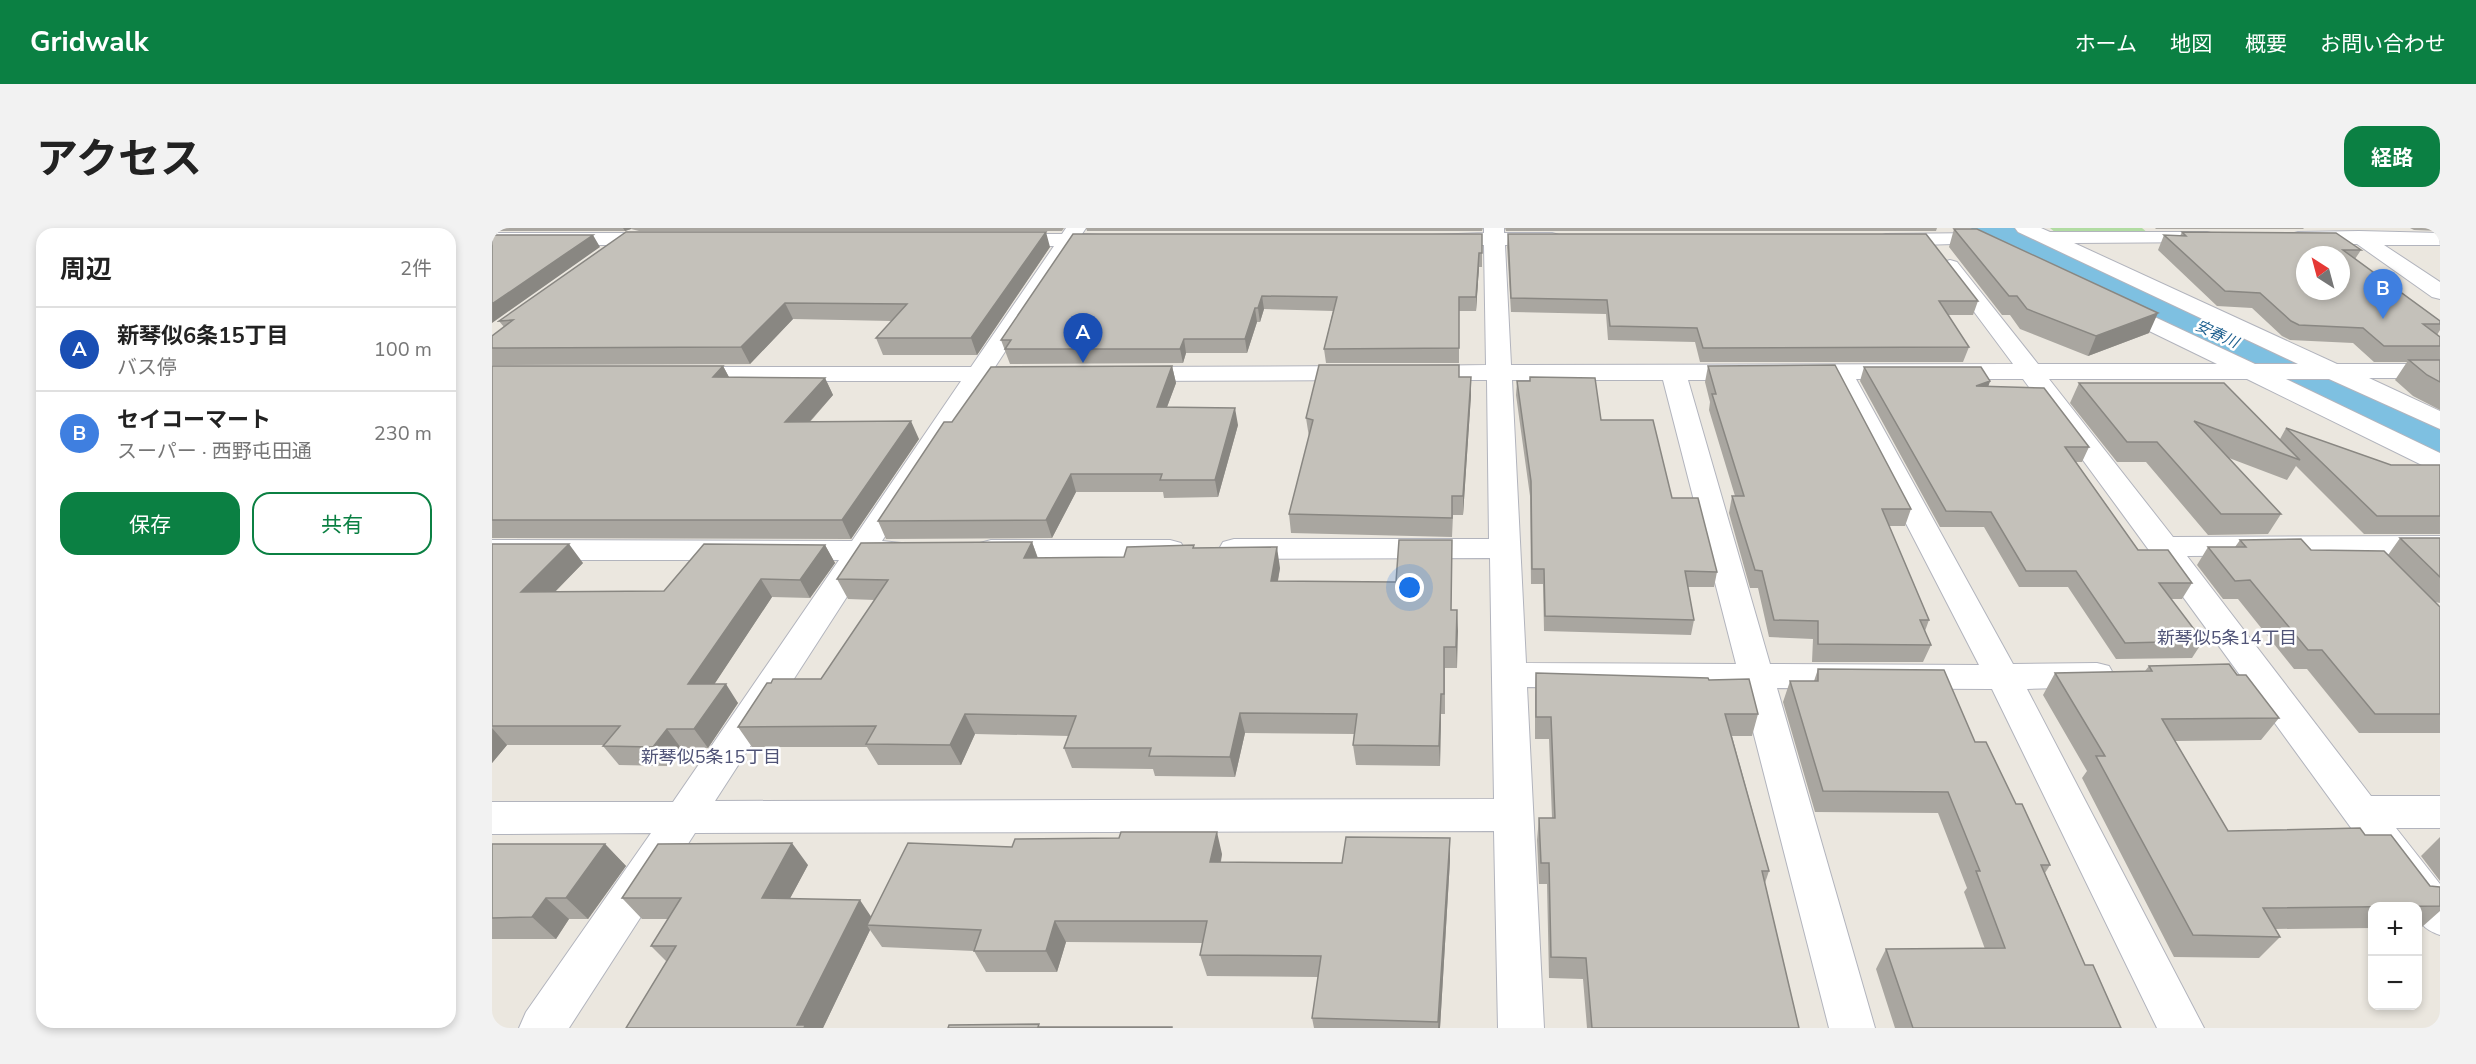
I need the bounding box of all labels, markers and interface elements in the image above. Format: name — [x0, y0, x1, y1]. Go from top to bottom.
text: Gridwalk — [30, 23, 148, 61]
text: ホーム — [2075, 30, 2137, 58]
text: 地図 — [2170, 30, 2212, 58]
text: 概要 — [2245, 30, 2287, 58]
text: お問い合わせ — [2320, 30, 2446, 58]
button: 経路 — [2344, 126, 2440, 187]
text: アクセス — [36, 131, 202, 188]
north arrow — [2296, 246, 2350, 300]
text: 周辺 — [60, 252, 112, 287]
text: 2件 — [400, 255, 432, 282]
pin: B — [2364, 270, 2402, 319]
pin: A — [1064, 314, 1102, 363]
water label: 安春川 — [2192, 315, 2243, 353]
text: 新琴似6条15丁目 — [117, 321, 289, 351]
text: A — [72, 336, 87, 363]
text: 100 m — [374, 336, 432, 363]
text: バス停 — [117, 354, 177, 381]
text: セイコーマート — [117, 405, 271, 435]
text: B — [73, 420, 86, 447]
text: 230 m — [374, 420, 432, 447]
text: スーパー · 西野屯田通 — [117, 438, 312, 465]
button: 保存 — [60, 492, 240, 555]
button: 共有 — [252, 492, 432, 555]
your location — [1395, 573, 1424, 602]
district label: 新琴似5条14丁目 — [2157, 626, 2297, 650]
district label: 新琴似5条15丁目 — [641, 745, 781, 769]
map controls — [2368, 902, 2422, 1010]
button: + — [2368, 902, 2422, 956]
button: − — [2368, 956, 2422, 1010]

